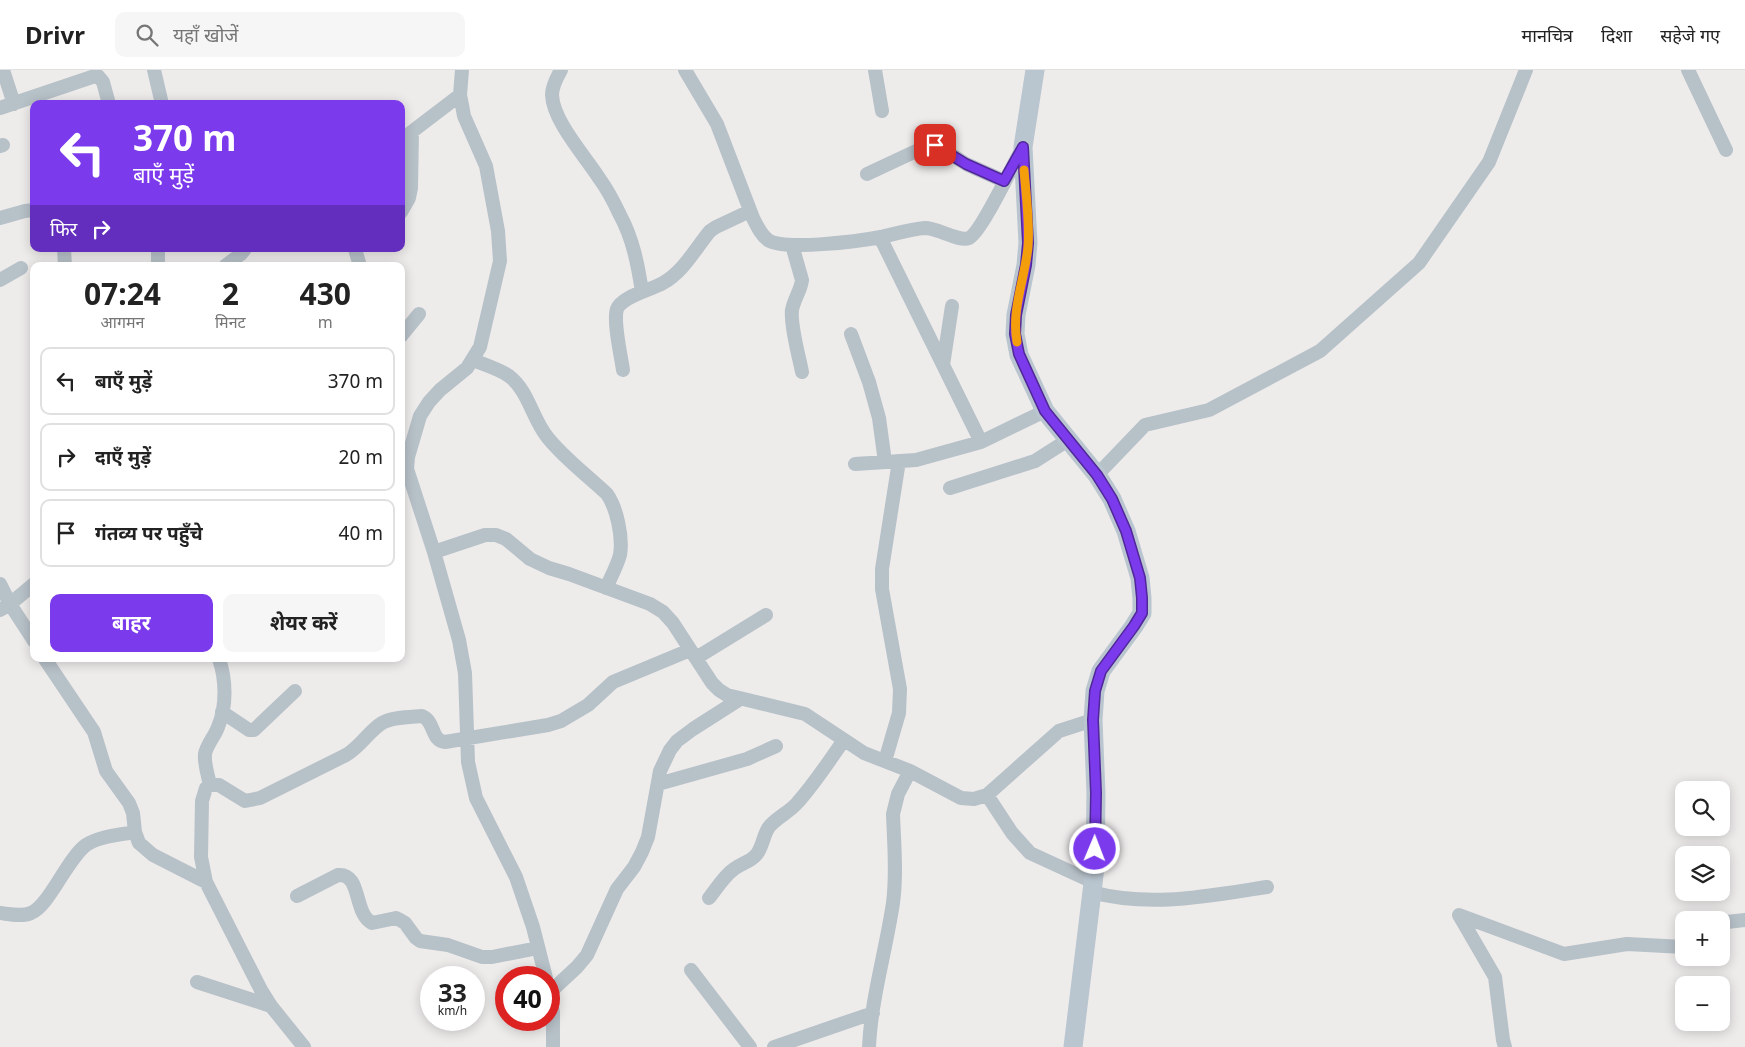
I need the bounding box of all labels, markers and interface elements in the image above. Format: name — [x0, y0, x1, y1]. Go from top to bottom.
search box — [115, 12, 465, 57]
text: Drivr — [25, 18, 85, 51]
icon: search — [133, 21, 161, 49]
text: यहाँ खोजें — [173, 22, 238, 48]
text: मानचित्र — [1522, 23, 1573, 47]
text: दिशा — [1601, 23, 1632, 47]
text: सहेजे गए — [1660, 23, 1720, 47]
text: 370 m — [133, 114, 236, 161]
icon: left — [50, 120, 115, 185]
pin — [914, 124, 956, 166]
icon: arrive — [921, 131, 949, 159]
text: बाएँ मुड़ें — [133, 159, 194, 189]
icon: right — [87, 215, 115, 243]
text: फिर — [50, 216, 77, 242]
text: 07:24 — [84, 273, 161, 314]
text: 2 — [222, 273, 239, 314]
text: 430 — [300, 273, 351, 314]
text: आगमन — [101, 311, 144, 333]
text: मिनट — [215, 311, 246, 333]
text: m — [318, 311, 333, 333]
icon: left — [52, 367, 80, 395]
text: बाएँ मुड़ें — [95, 368, 152, 394]
text: 370 m — [328, 368, 383, 394]
icon: right — [52, 443, 80, 471]
text: दाएँ मुड़ें — [95, 444, 151, 470]
text: 20 m — [339, 444, 383, 470]
icon: arrive — [52, 519, 80, 547]
text: गंतव्य पर पहुँचे — [95, 520, 203, 546]
text: 40 m — [339, 520, 383, 546]
button: बाहर — [50, 594, 213, 652]
button: शेयर करें — [223, 594, 385, 652]
map controls — [1675, 781, 1730, 1031]
button: search — [1675, 781, 1730, 836]
position arrow — [1068, 822, 1120, 874]
button: layers — [1675, 846, 1730, 901]
button: + — [1675, 911, 1730, 966]
speed limit sign: 40 — [495, 966, 560, 1031]
text: 33 — [438, 975, 467, 1009]
button: − — [1675, 976, 1730, 1031]
text: km/h — [438, 1002, 467, 1019]

